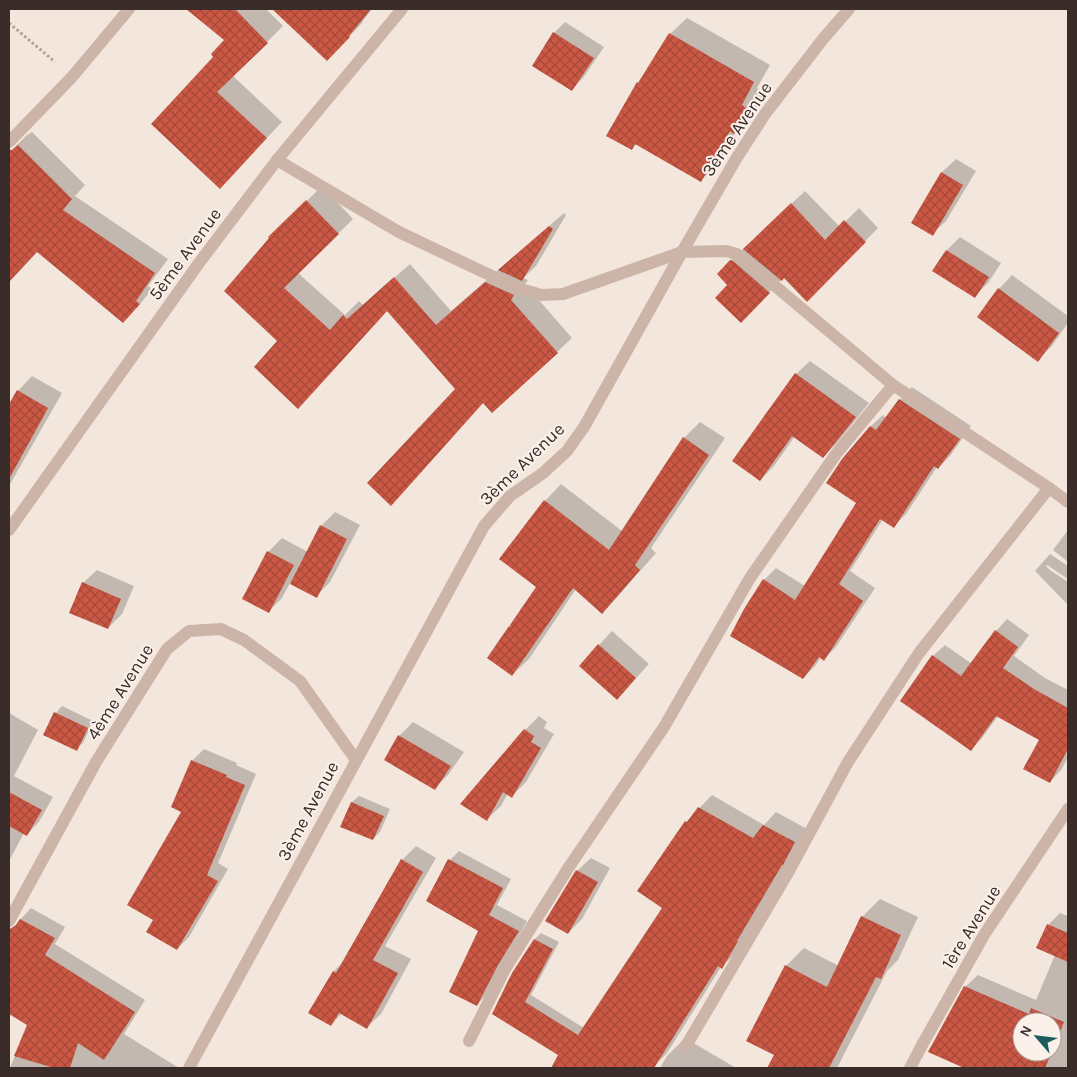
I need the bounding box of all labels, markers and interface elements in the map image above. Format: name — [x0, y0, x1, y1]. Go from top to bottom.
street label: 3ème Avenue — [697, 77, 777, 181]
street label: 5ème Avenue — [144, 203, 226, 305]
street label: 3ème Avenue — [475, 418, 569, 510]
street label: 4ème Avenue — [82, 640, 158, 744]
street label: 3ème Avenue — [273, 758, 343, 864]
street label: 1ère Avenue — [937, 881, 1005, 973]
north arrow — [1012, 1012, 1062, 1062]
text: N — [1016, 1023, 1036, 1040]

